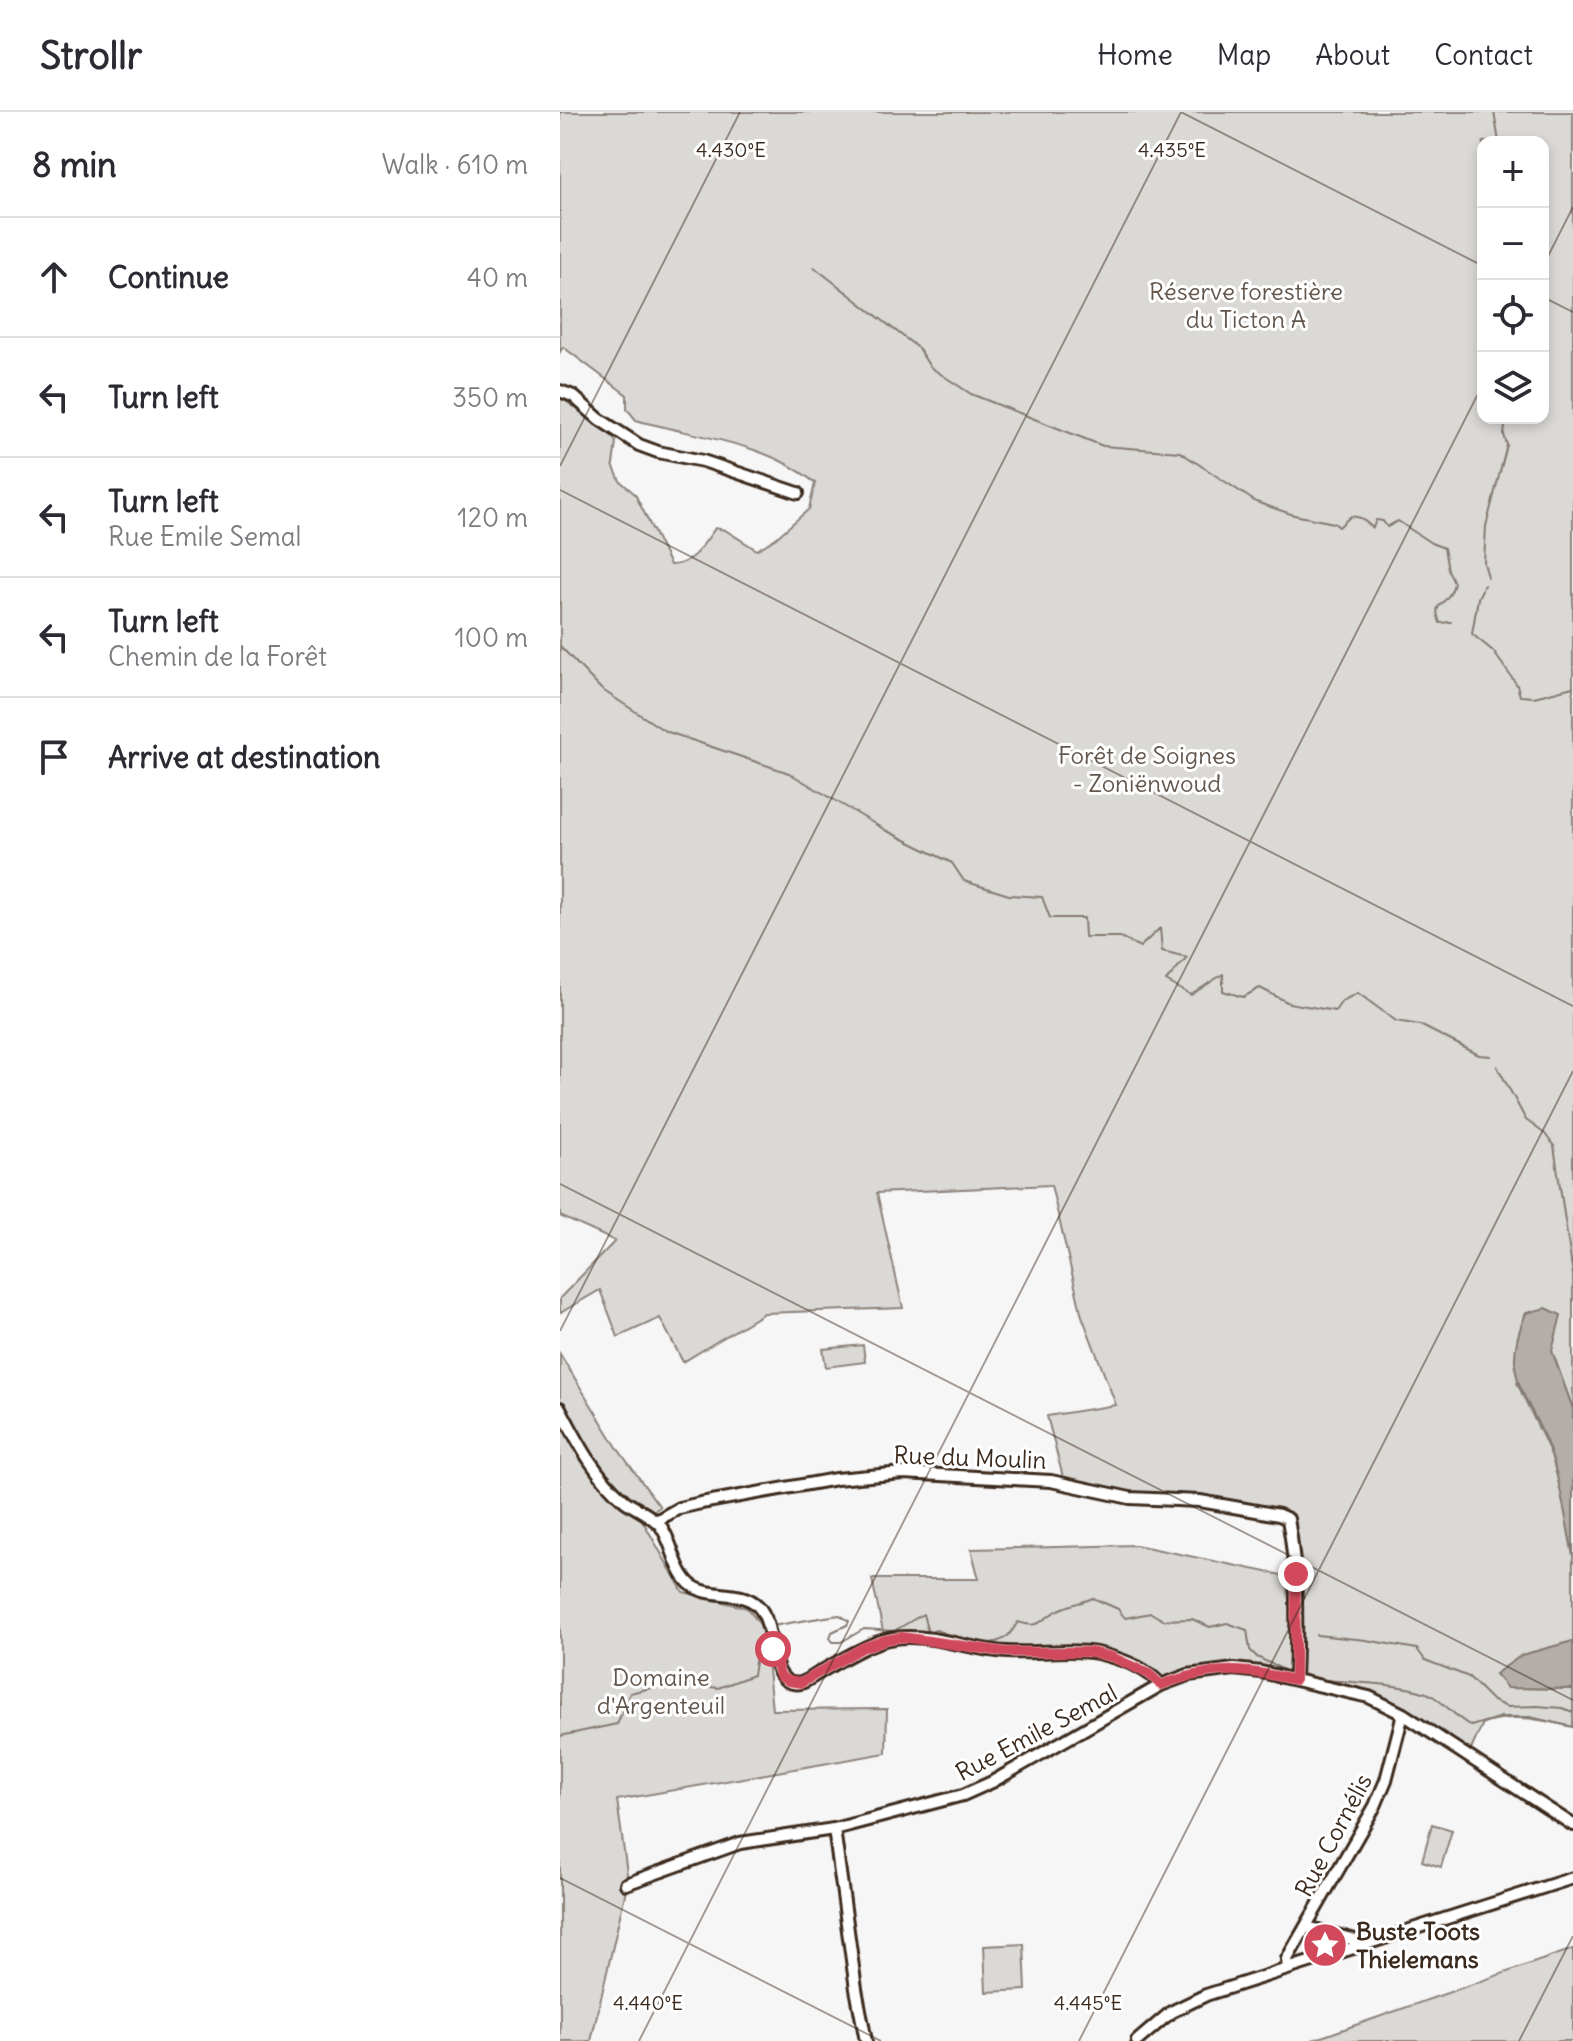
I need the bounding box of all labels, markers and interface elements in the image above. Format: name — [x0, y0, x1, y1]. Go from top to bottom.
text: Strollr — [40, 32, 142, 79]
text: Home — [1097, 37, 1173, 73]
text: Map — [1217, 37, 1271, 73]
text: About — [1315, 37, 1390, 73]
text: Contact — [1434, 37, 1533, 73]
map controls — [1477, 136, 1549, 424]
button: + — [1477, 136, 1549, 208]
text: 4.430°E — [696, 137, 766, 162]
text: 4.435°E — [1138, 137, 1206, 162]
text: 8 min — [32, 143, 117, 186]
text: Walk · 610 m — [382, 148, 528, 181]
button: − — [1477, 208, 1549, 280]
icon: ahead — [32, 255, 76, 299]
text: Continue — [108, 258, 229, 296]
text: 40 m — [467, 261, 528, 294]
park label: Réserve forestière du Ticton A — [1149, 276, 1343, 334]
button: locate — [1477, 280, 1549, 352]
button: layers — [1477, 352, 1549, 424]
icon: left — [32, 375, 76, 419]
text: Turn left — [108, 378, 219, 416]
text: 350 m — [452, 381, 528, 414]
text: Turn left — [108, 482, 219, 520]
icon: left — [32, 495, 76, 539]
text: 120 m — [457, 501, 528, 534]
text: Rue Emile Semal — [108, 520, 301, 553]
text: Turn left — [108, 602, 219, 640]
icon: left — [32, 615, 76, 659]
text: 100 m — [454, 621, 528, 654]
text: Chemin de la Forêt — [108, 640, 327, 673]
icon: arrive — [32, 735, 76, 779]
text: Arrive at destination — [108, 738, 380, 776]
park label: Forêt de Soignes - Zoniënwoud — [1058, 740, 1236, 798]
street label: Rue du Moulin — [893, 1439, 1047, 1475]
route end — [1278, 1556, 1314, 1592]
route start — [755, 1631, 791, 1667]
park label: Domaine d'Argenteuil — [597, 1662, 725, 1720]
street label: Rue Emile Semal — [950, 1677, 1122, 1787]
street label: Rue Cornélis — [1288, 1768, 1378, 1902]
place label: Buste Toots Thielemans — [1356, 1916, 1480, 1974]
place icon: Buste Toots Thielemans — [1301, 1921, 1349, 1969]
text: 4.440°E — [613, 1990, 683, 2015]
text: 4.445°E — [1054, 1990, 1122, 2015]

